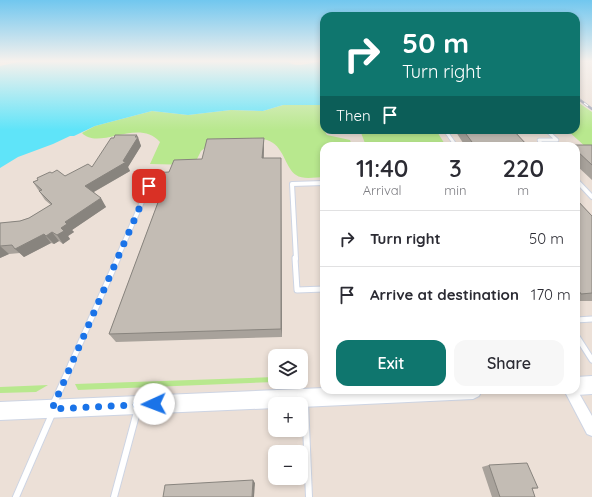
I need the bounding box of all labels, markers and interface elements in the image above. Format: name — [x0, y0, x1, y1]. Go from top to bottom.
text: 50 m — [402, 25, 469, 60]
icon: right — [336, 28, 388, 80]
text: Turn right — [402, 60, 482, 83]
icon: arrive — [379, 104, 401, 126]
text: Then — [336, 106, 371, 125]
text: 11:40 — [356, 153, 408, 183]
text: 3 — [449, 153, 462, 183]
text: 220 — [502, 153, 544, 183]
pin — [132, 169, 166, 203]
icon: arrive — [138, 175, 160, 197]
text: Arrival — [363, 182, 402, 198]
text: min — [444, 182, 466, 198]
text: m — [517, 182, 529, 198]
icon: right — [336, 228, 358, 250]
text: Turn right — [370, 229, 441, 248]
text: 50 m — [529, 229, 564, 248]
icon: arrive — [336, 284, 358, 306]
text: Arrive at destination — [370, 285, 519, 304]
text: 170 m — [531, 285, 571, 304]
button: Exit — [336, 340, 446, 386]
button: Share — [454, 340, 564, 386]
map controls — [268, 349, 308, 485]
button: layers — [268, 349, 308, 389]
position arrow — [133, 383, 175, 425]
button: + — [268, 397, 308, 437]
button: − — [268, 445, 308, 485]

